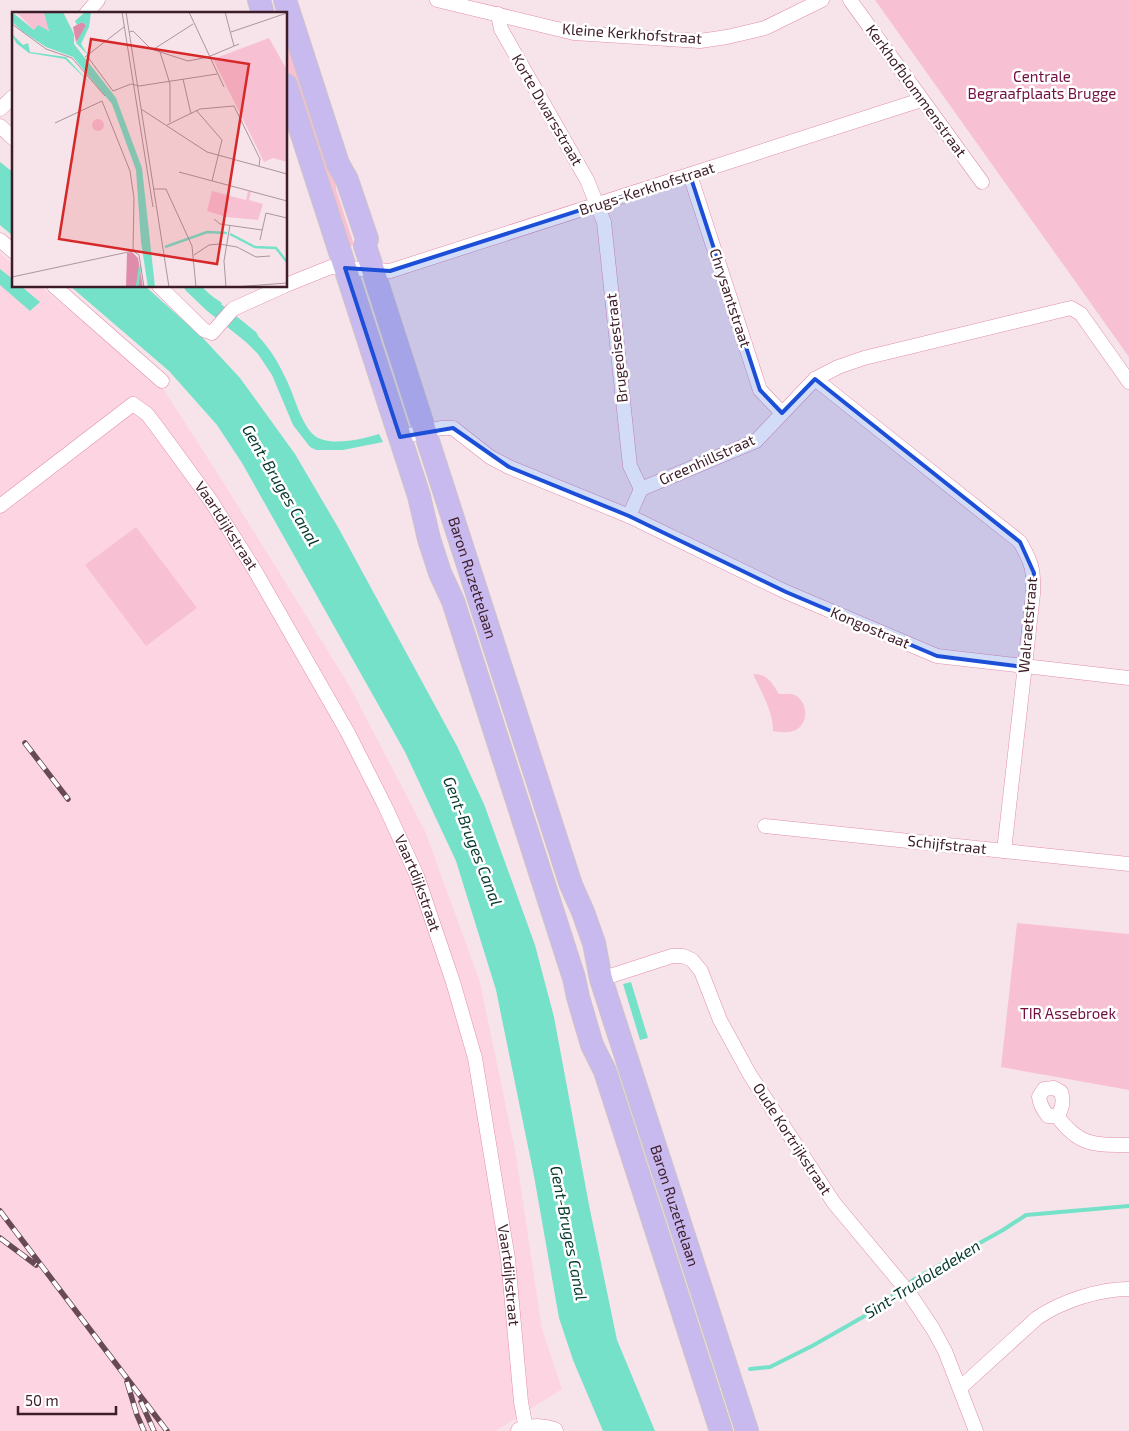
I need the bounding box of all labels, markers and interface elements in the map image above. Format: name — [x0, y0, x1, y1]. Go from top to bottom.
inset map — [12, 12, 288, 288]
street label: Kleine Kerkhofstraat — [562, 19, 703, 47]
street label: Kerkhofblommenstraat — [863, 21, 971, 160]
street label: Korte Dwarsstraat — [509, 50, 587, 169]
park label: Centrale Begraafplaats Brugge — [968, 67, 1116, 102]
street label: Brugs-Kerkhofstraat — [577, 158, 717, 218]
street label: Chrysantstraat — [706, 246, 756, 350]
street label: Brugeoisestraat — [601, 292, 631, 404]
water label: Gent-Bruges Canal — [239, 421, 324, 549]
street label: Greenhillstraat — [656, 430, 758, 488]
street label: Vaartdijkstraat — [192, 477, 263, 573]
street label: Baron Ruzettelaan — [445, 514, 501, 641]
street label: Walraetstraat — [1014, 576, 1040, 674]
street label: Kongostraat — [828, 602, 913, 652]
water label: Gent-Bruges Canal — [440, 773, 507, 908]
street label: Schijfstraat — [907, 831, 988, 858]
street label: Vaartdijkstraat — [391, 832, 445, 934]
park label: TIR Assebroek — [1020, 1004, 1116, 1022]
street label: Oude Kortrijkstraat — [749, 1079, 836, 1199]
street label: Baron Ruzettelaan — [647, 1142, 703, 1268]
water label: Gent-Bruges Canal — [547, 1164, 592, 1302]
street label: Vaartdijkstraat — [494, 1223, 524, 1327]
water label: Sint-Trudoledeken — [860, 1235, 983, 1322]
scale bar — [18, 1384, 115, 1416]
text: 50 m — [25, 1391, 59, 1409]

